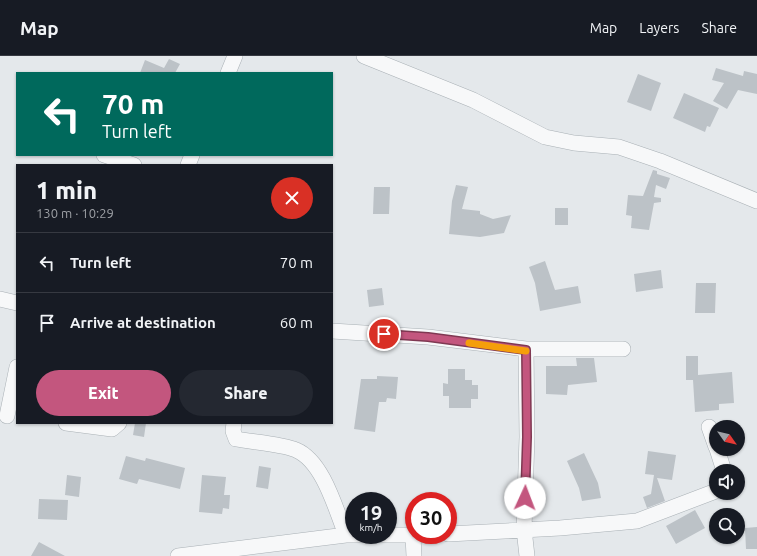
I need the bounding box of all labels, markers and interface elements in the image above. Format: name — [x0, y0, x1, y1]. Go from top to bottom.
text: Map — [20, 17, 59, 39]
text: Map — [590, 20, 617, 36]
text: Layers — [639, 20, 679, 36]
text: Share — [701, 20, 737, 36]
icon: left — [36, 88, 88, 140]
text: 70 m — [102, 88, 164, 119]
text: Turn left — [102, 121, 172, 141]
text: 1 min — [36, 177, 97, 204]
button: close — [271, 177, 313, 219]
text: 130 m · 10:29 — [36, 206, 114, 220]
icon: left — [36, 252, 58, 274]
text: Turn left — [70, 254, 131, 271]
text: 70 m — [280, 254, 313, 271]
icon: arrive — [36, 312, 58, 334]
text: Arrive at destination — [70, 314, 216, 331]
text: 60 m — [280, 314, 313, 331]
pin — [367, 317, 401, 351]
icon: arrive — [373, 323, 395, 345]
button: Exit — [36, 370, 171, 416]
button: Share — [179, 370, 313, 416]
north arrow — [709, 420, 745, 456]
map controls — [709, 420, 745, 544]
button: sound — [709, 464, 745, 500]
position arrow — [504, 477, 546, 519]
speed limit sign: 30 — [405, 492, 457, 544]
text: 19 — [360, 501, 382, 524]
button: search — [709, 508, 745, 544]
text: km/h — [359, 522, 383, 533]

